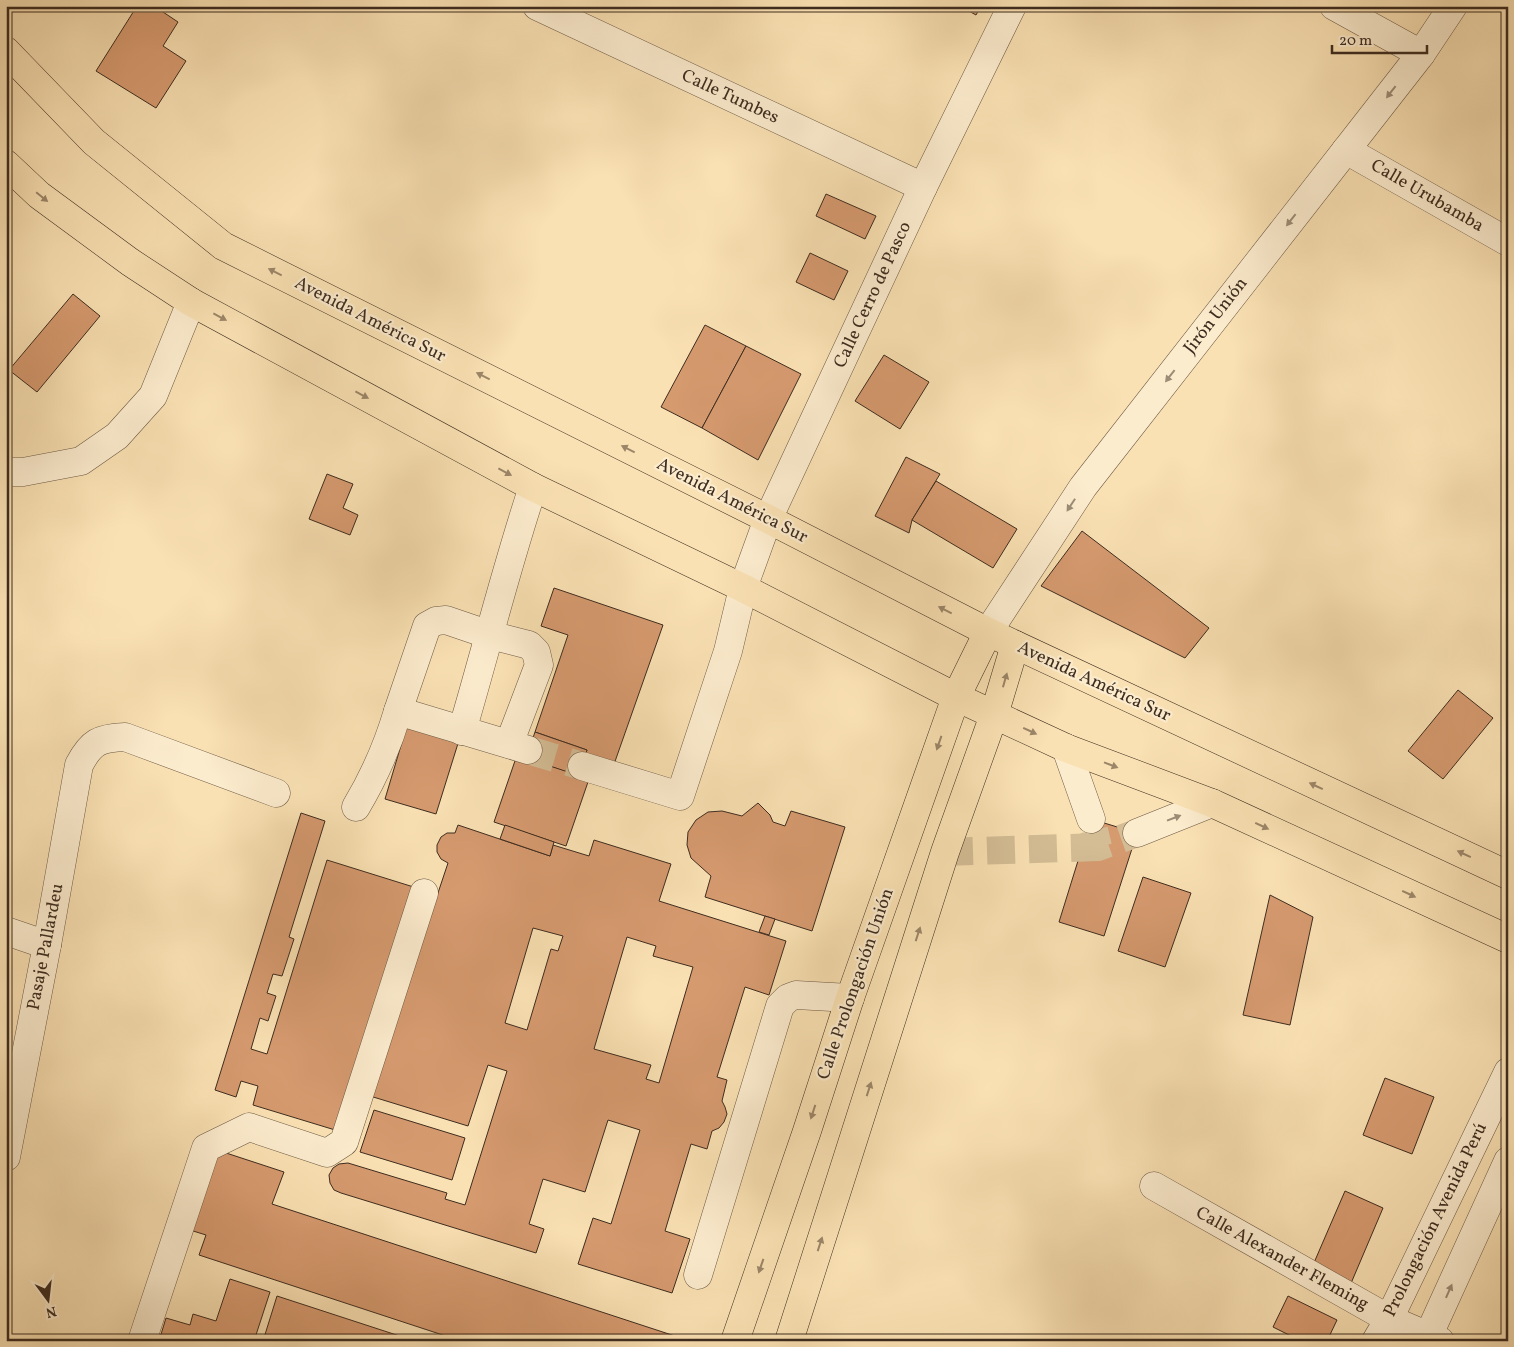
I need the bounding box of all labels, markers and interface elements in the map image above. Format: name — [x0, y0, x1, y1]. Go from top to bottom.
scale bar — [1332, 22, 1426, 54]
text: 20 m — [1339, 31, 1372, 52]
street label: Calle Tumbes — [677, 64, 783, 130]
one-way arrow — [1386, 85, 1397, 98]
street label: Calle Urubamba — [1366, 153, 1488, 239]
one-way arrow — [35, 191, 48, 202]
one-way arrow — [1286, 213, 1297, 226]
street label: Calle Cerro de Pasco — [828, 218, 918, 372]
one-way arrow — [268, 268, 282, 276]
street label: Avenida América Sur — [290, 271, 450, 369]
street label: Jirón Unión — [1178, 272, 1254, 360]
one-way arrow — [213, 313, 226, 322]
one-way arrow — [1164, 369, 1175, 382]
one-way arrow — [476, 372, 490, 380]
one-way arrow — [355, 391, 370, 399]
one-way arrow — [621, 445, 636, 453]
street label: Avenida América Sur — [652, 452, 812, 550]
one-way arrow — [498, 468, 513, 476]
one-way arrow — [1066, 498, 1076, 512]
one-way arrow — [938, 606, 952, 614]
street label: Avenida América Sur — [1013, 635, 1175, 729]
one-way arrow — [1001, 672, 1009, 687]
one-way arrow — [1023, 728, 1037, 736]
one-way arrow — [935, 736, 943, 751]
one-way arrow — [1104, 761, 1119, 769]
one-way arrow — [1309, 781, 1323, 789]
one-way arrow — [1167, 814, 1182, 822]
one-way arrow — [1255, 823, 1269, 831]
one-way arrow — [1457, 850, 1471, 858]
street label: Pasaje Pallardeu — [21, 881, 71, 1013]
street label: Calle Prolongación Unión — [811, 885, 901, 1083]
one-way arrow — [1402, 890, 1416, 898]
one-way arrow — [915, 927, 923, 942]
one-way arrow — [866, 1082, 874, 1097]
one-way arrow — [809, 1104, 816, 1119]
street label: Prolongación Avenida Perú — [1378, 1119, 1494, 1321]
street label: Calle Alexander Fleming — [1191, 1201, 1373, 1317]
one-way arrow — [817, 1237, 824, 1252]
one-way arrow — [757, 1258, 764, 1273]
north arrow — [22, 1274, 72, 1324]
one-way arrow — [1445, 1284, 1453, 1298]
text: N — [44, 1301, 58, 1322]

